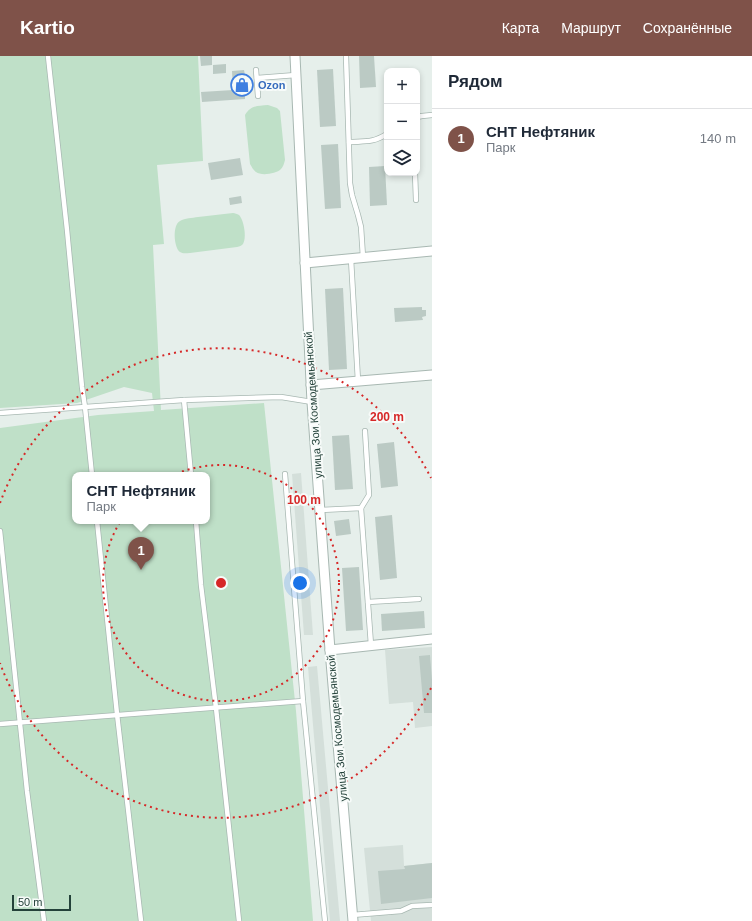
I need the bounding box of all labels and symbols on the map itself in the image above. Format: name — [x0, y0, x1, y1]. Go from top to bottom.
shop icon: Ozon — [229, 72, 255, 98]
place label: Ozon — [258, 79, 286, 91]
street label: улица Зои Космодемьянской — [302, 331, 324, 479]
text: 200 m — [370, 410, 404, 424]
text: 100 m — [287, 493, 321, 507]
pin: 1 — [128, 537, 154, 570]
your location — [290, 573, 310, 593]
centre of rings — [214, 576, 228, 590]
street label: улица Зои Космодемьянской — [325, 654, 349, 802]
scale bar — [12, 893, 71, 912]

